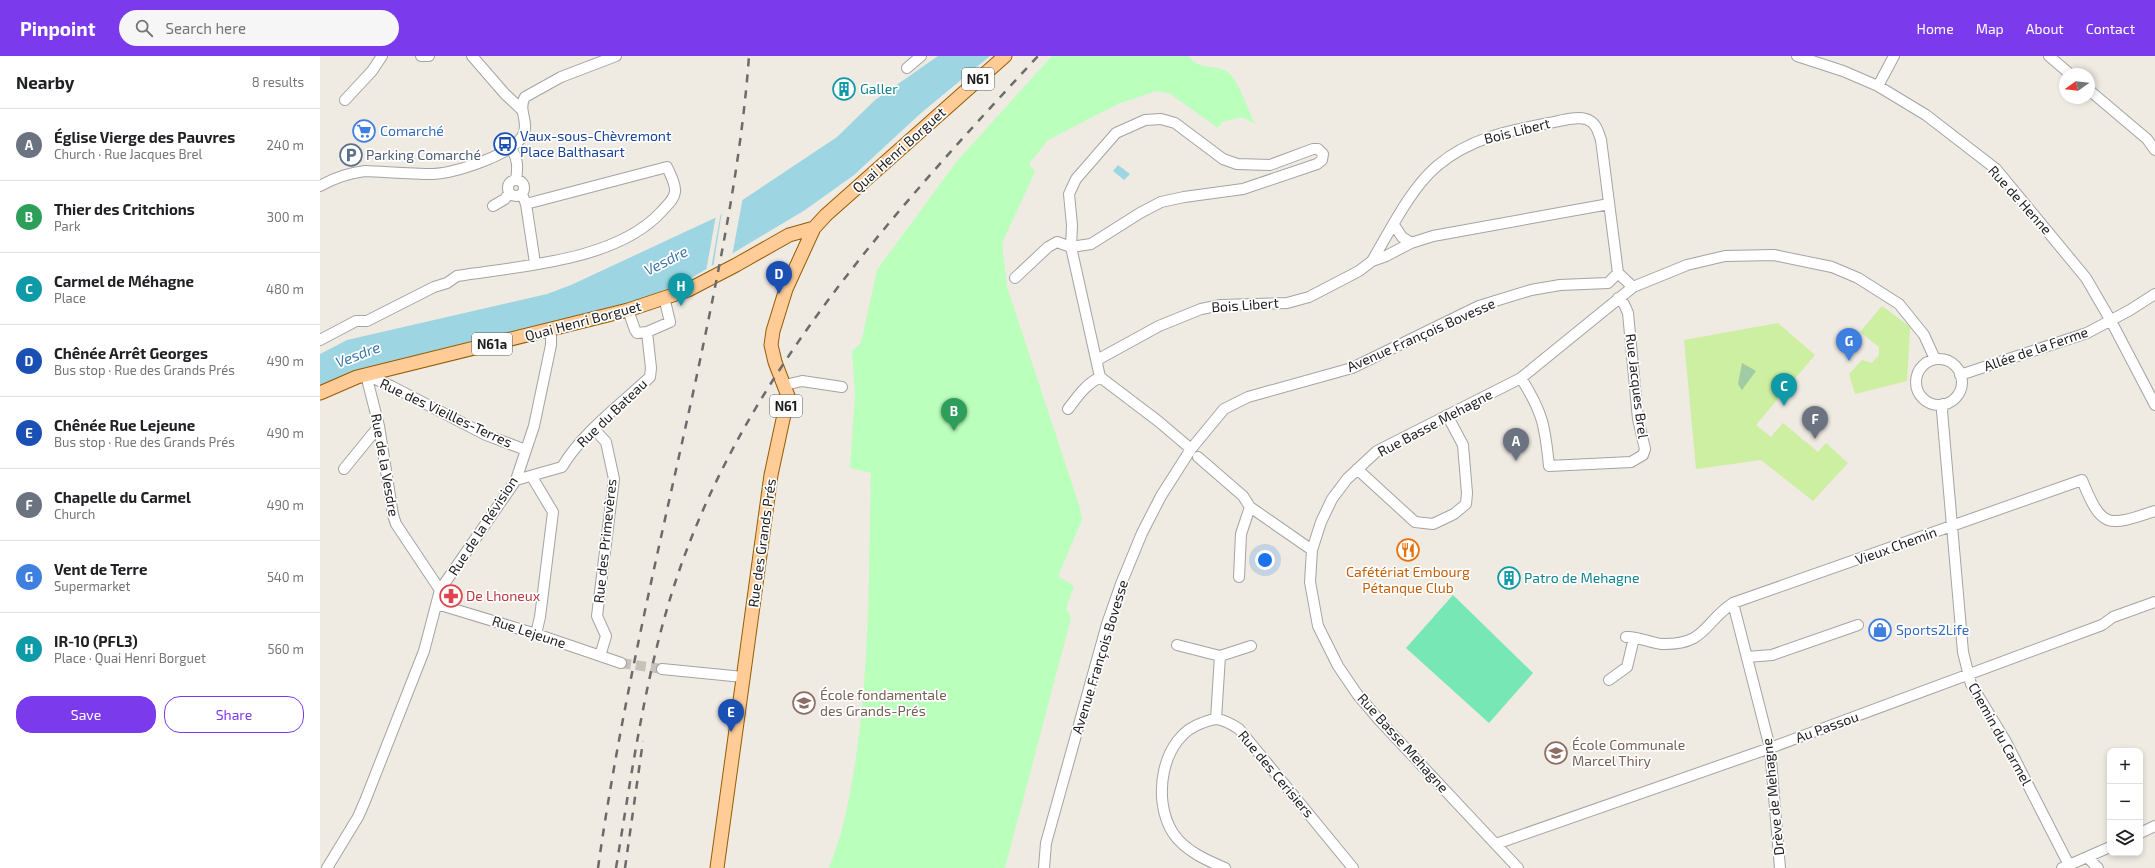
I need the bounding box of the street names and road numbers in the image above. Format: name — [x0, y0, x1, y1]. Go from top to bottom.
road number: N61 — [962, 68, 994, 90]
street label: Quai Henri Borguet — [849, 103, 949, 196]
street label: Bois Libert — [1482, 114, 1552, 147]
street label: Rue de Henne — [1985, 162, 2056, 238]
street label: Bois Libert — [1211, 294, 1279, 315]
street label: Avenue François Bovesse — [1344, 294, 1498, 376]
street label: Quai Henri Borguet — [523, 297, 643, 344]
street label: Allée de la Ferme — [1982, 323, 2090, 374]
street label: Rue Jacques Brel — [1623, 332, 1652, 440]
road number: N61a — [472, 333, 512, 355]
street label: Rue des Vieilles-Terres — [377, 374, 515, 451]
street label: Rue du Bateau — [573, 375, 650, 450]
street label: Rue Basse Mehagne — [1374, 385, 1495, 460]
road number: N61 — [770, 395, 802, 417]
street label: Rue de la Vesdre — [368, 412, 403, 518]
street label: Rue de la Révision — [444, 473, 521, 578]
street label: Rue des Grands Prés — [744, 477, 779, 608]
street label: Rue des Primevères — [590, 478, 619, 604]
street label: Vieux Chemin — [1853, 523, 1939, 568]
street label: Avenue François Bovesse — [1068, 578, 1132, 736]
street label: Rue Lejeune — [490, 612, 568, 651]
street label: Chemin du Carmel — [1965, 679, 2036, 789]
street label: Rue Basse Mehagne — [1354, 690, 1452, 796]
street label: Au Passou — [1793, 707, 1861, 746]
street label: Rue des Cerisiers — [1235, 727, 1318, 821]
street label: Drève de Mehagne — [1758, 738, 1787, 857]

